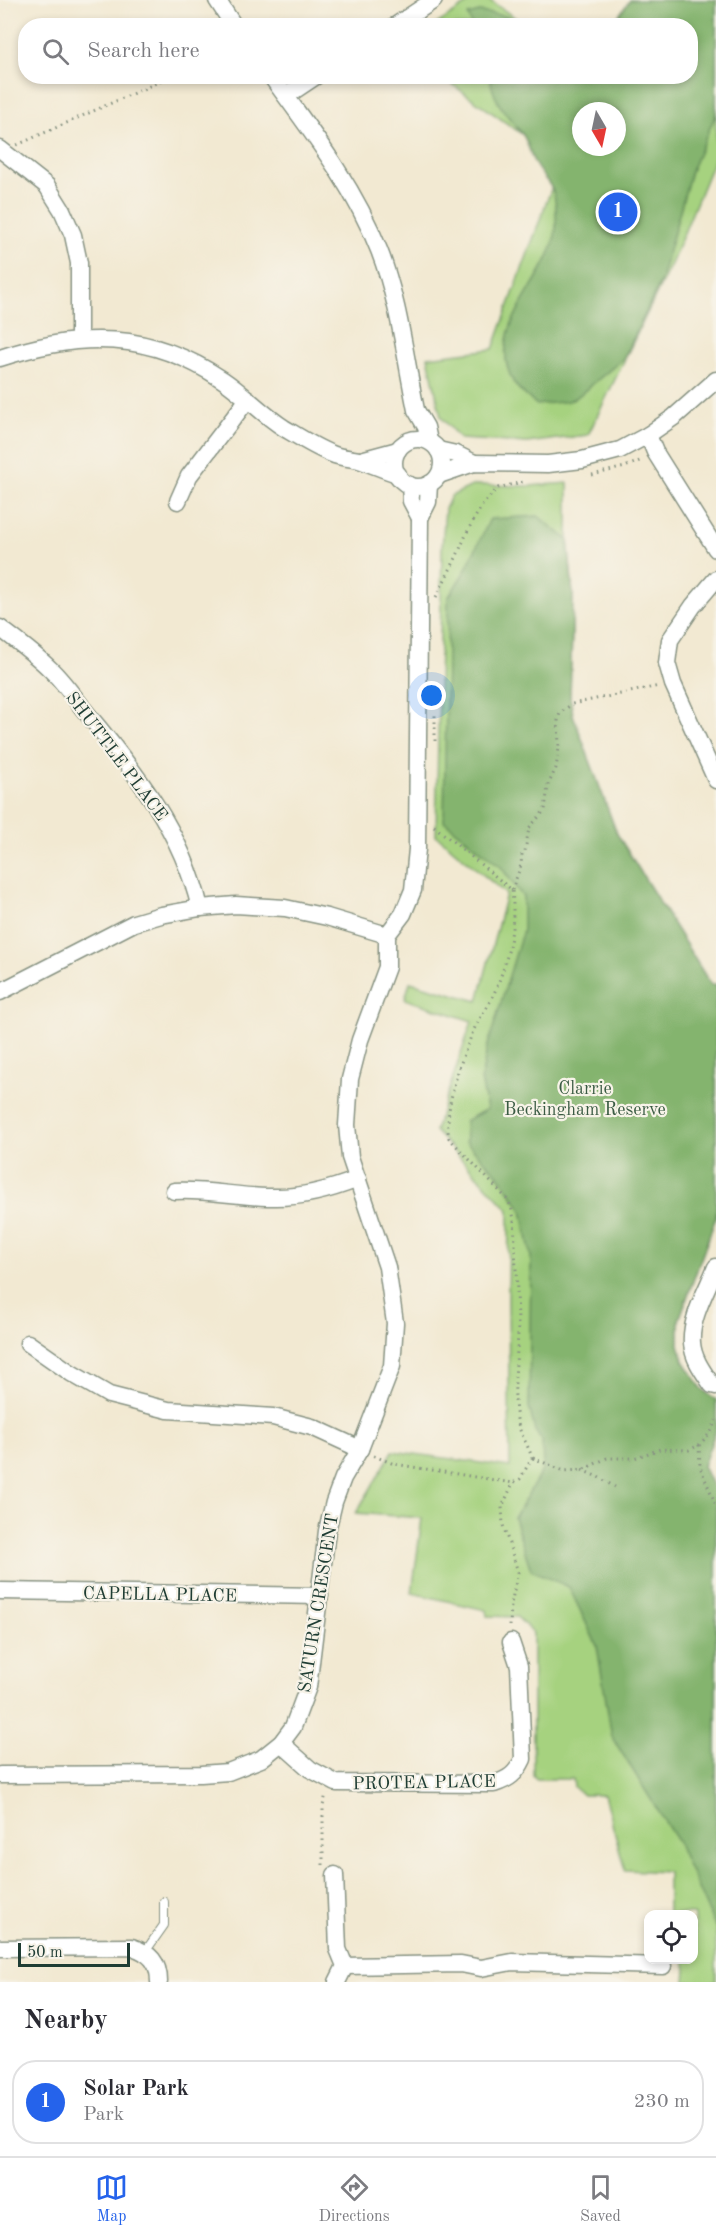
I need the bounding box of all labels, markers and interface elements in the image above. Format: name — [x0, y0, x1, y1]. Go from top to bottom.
search box — [18, 18, 698, 84]
icon: search — [39, 35, 72, 68]
text: Search here — [87, 40, 200, 62]
north arrow — [572, 102, 626, 156]
pin: 1 — [598, 190, 638, 234]
your location — [417, 681, 446, 710]
street label: SHUTTLE PLACE — [62, 689, 170, 824]
park label: Clarrie Beckingham Reserve — [504, 1080, 666, 1119]
street label: SATURN CRESCENT — [296, 1512, 342, 1694]
street label: CAPELLA PLACE — [83, 1585, 237, 1605]
street label: PROTEA PLACE — [352, 1773, 496, 1793]
map controls — [644, 1910, 698, 1964]
button: locate — [644, 1910, 698, 1964]
scale bar — [18, 1940, 130, 1968]
text: 50 m — [27, 1945, 63, 1961]
text: Nearby — [24, 2008, 108, 2034]
text: Solar Park — [83, 2078, 189, 2100]
text: 1 — [40, 2092, 51, 2112]
text: 230 m — [634, 2092, 690, 2112]
text: Park — [83, 2105, 124, 2125]
tab: Map — [95, 2171, 128, 2227]
tab: Directions — [319, 2171, 390, 2227]
tab: Saved — [580, 2171, 621, 2227]

